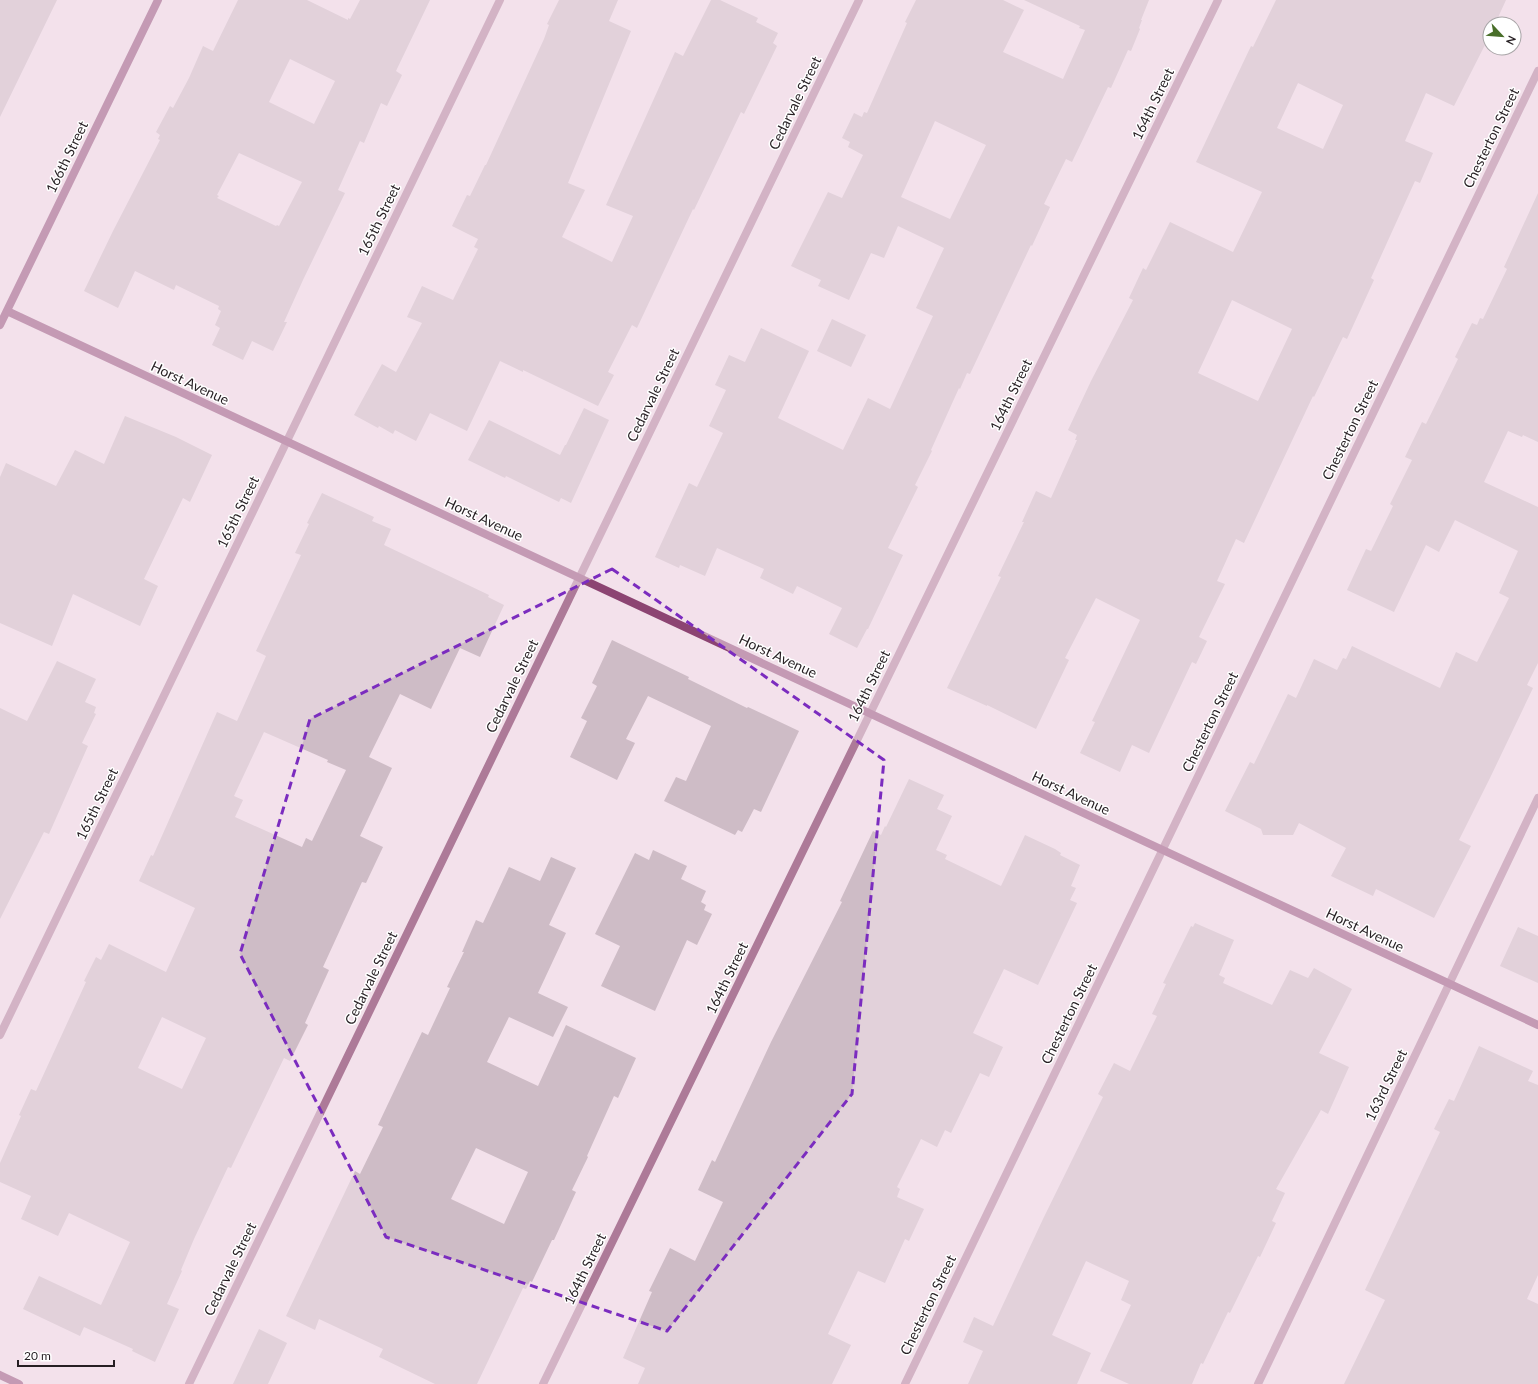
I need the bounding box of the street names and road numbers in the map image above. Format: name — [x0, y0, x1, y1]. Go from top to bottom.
street label: Cedarvale Street — [765, 53, 824, 152]
street label: 164th Street — [1128, 65, 1177, 142]
street label: Chesterton Street — [1459, 85, 1522, 191]
street label: 166th Street — [42, 118, 91, 195]
street label: 165th Street — [354, 181, 403, 258]
street label: Cedarvale Street — [623, 345, 682, 444]
street label: 164th Street — [986, 356, 1035, 433]
street label: Horst Avenue — [149, 357, 232, 408]
street label: Chesterton Street — [1318, 377, 1381, 483]
street label: 165th Street — [213, 473, 262, 550]
street label: Horst Avenue — [443, 493, 526, 544]
street label: Horst Avenue — [737, 630, 820, 681]
street label: Cedarvale Street — [482, 636, 541, 735]
street label: 164th Street — [844, 647, 893, 724]
street label: Chesterton Street — [1178, 669, 1241, 775]
street label: 165th Street — [72, 765, 121, 842]
street label: Horst Avenue — [1030, 767, 1113, 818]
street label: Horst Avenue — [1324, 904, 1407, 955]
street label: Cedarvale Street — [341, 928, 400, 1027]
street label: 164th Street — [702, 939, 751, 1016]
street label: Chesterton Street — [1037, 961, 1100, 1067]
street label: 163rd Street — [1361, 1046, 1410, 1123]
street label: Cedarvale Street — [200, 1219, 259, 1318]
street label: 164th Street — [560, 1230, 609, 1307]
street label: Chesterton Street — [896, 1252, 959, 1358]

